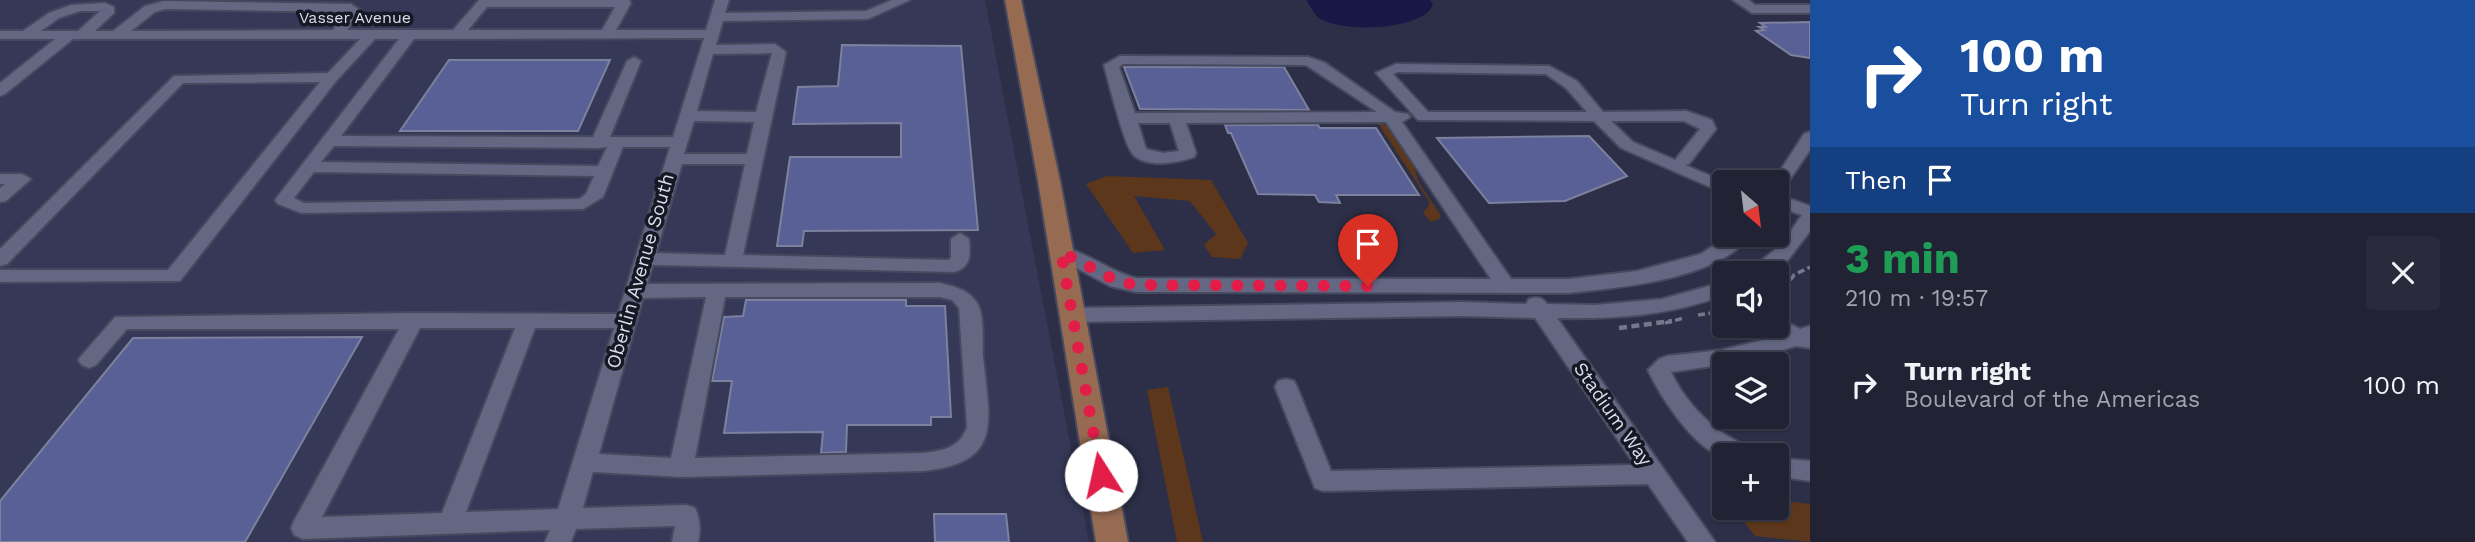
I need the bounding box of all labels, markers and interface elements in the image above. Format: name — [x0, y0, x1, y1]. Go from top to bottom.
street label: Vasser Avenue — [299, 8, 411, 27]
text: 100 m — [1960, 26, 2104, 84]
icon: right — [1845, 28, 1936, 119]
text: Turn right — [1960, 85, 2112, 123]
icon: arrive — [1921, 161, 1959, 199]
text: Then — [1845, 165, 1907, 195]
north arrow — [1712, 170, 1788, 247]
map controls — [1712, 170, 1789, 520]
street label: Oberlin Avenue South — [601, 171, 679, 371]
pin — [1338, 214, 1398, 286]
icon: arrive — [1349, 225, 1387, 263]
text: 3 min — [1845, 234, 1960, 283]
button: close — [2366, 236, 2440, 310]
button: sound — [1712, 261, 1789, 338]
text: 210 m · 19:57 — [1845, 285, 1988, 312]
button: layers — [1712, 352, 1789, 429]
text: Turn right — [1904, 356, 2031, 386]
street label: Stadium Way — [1569, 358, 1657, 470]
icon: right — [1845, 366, 1883, 404]
text: 100 m — [2364, 370, 2440, 400]
text: Boulevard of the Americas — [1904, 386, 2200, 413]
position arrow — [1064, 438, 1138, 512]
button: + — [1712, 443, 1789, 520]

